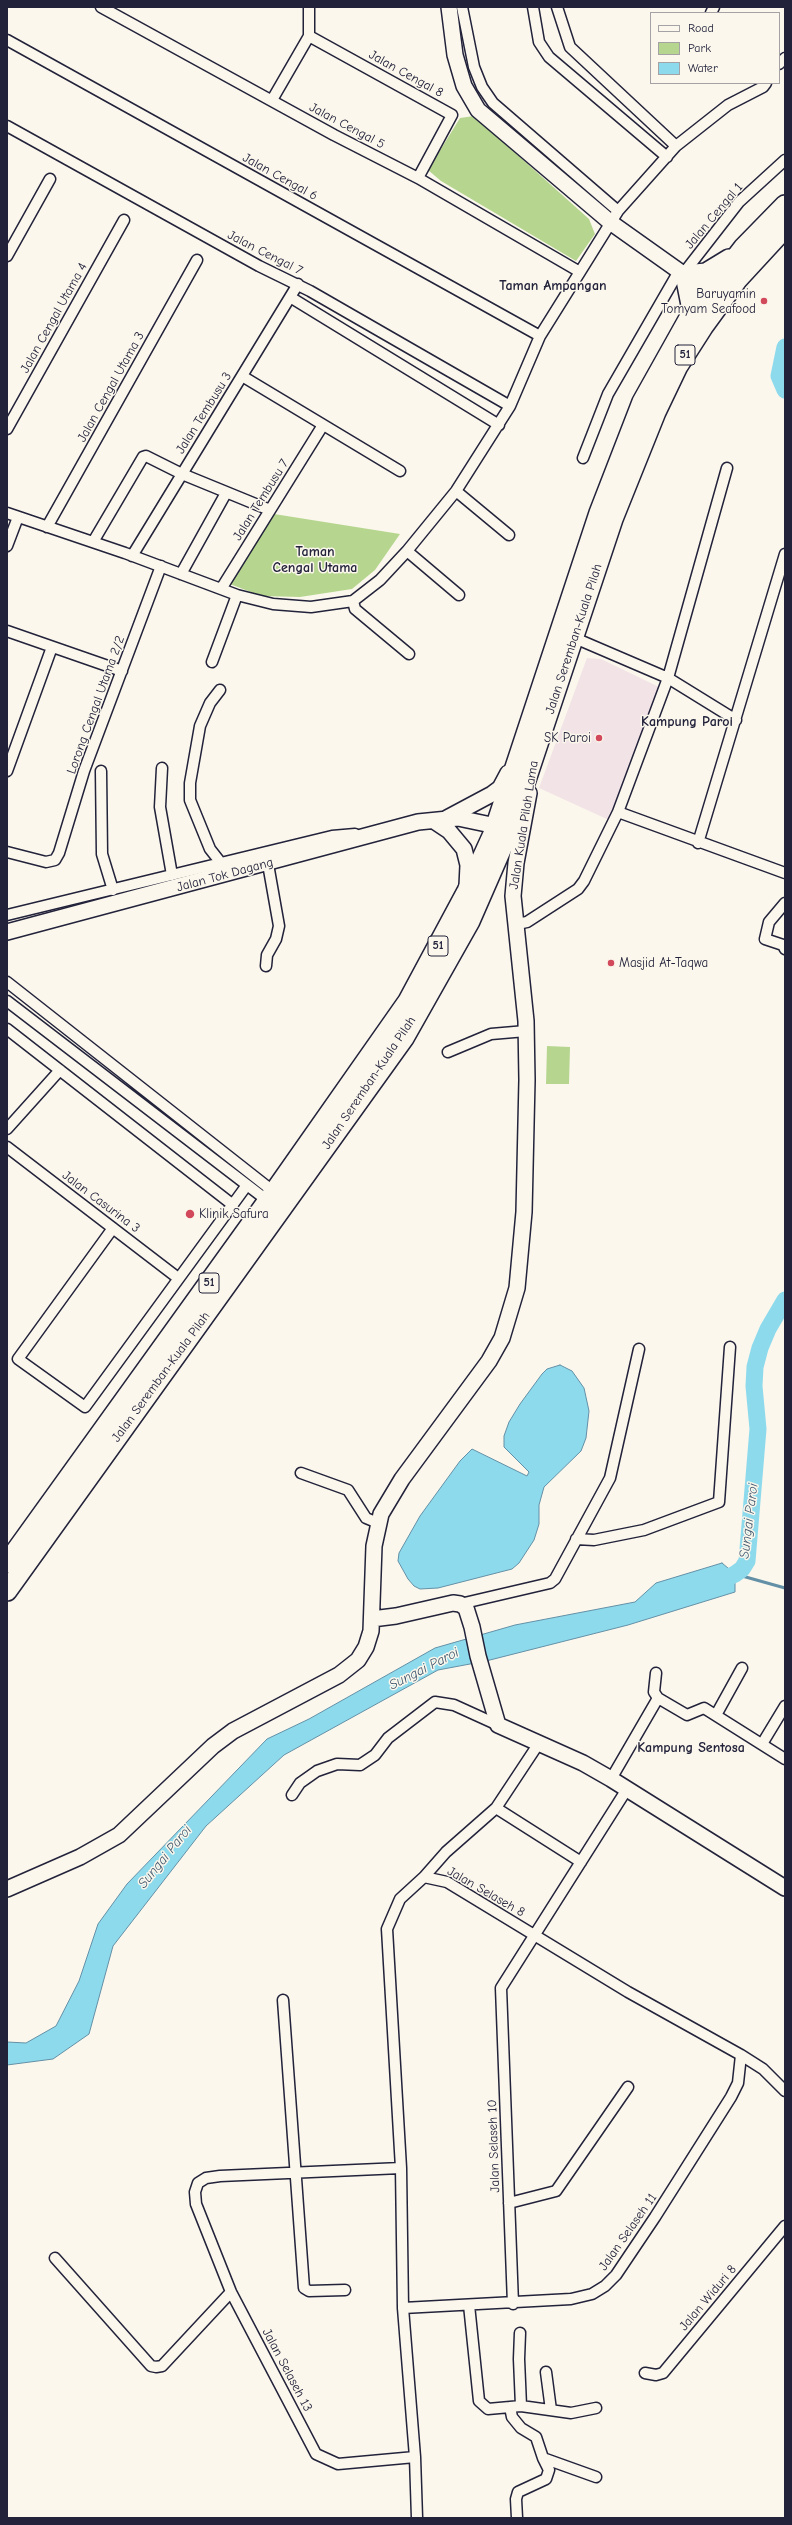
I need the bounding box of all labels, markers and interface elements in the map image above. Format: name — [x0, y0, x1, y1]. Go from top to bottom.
legend — [650, 12, 780, 84]
text: Road — [688, 21, 714, 35]
text: Park — [688, 41, 711, 55]
street label: Jalan Cengal 8 — [366, 47, 446, 101]
text: Water — [688, 61, 718, 75]
street label: Jalan Cengal 5 — [307, 100, 387, 152]
street label: Jalan Cengal 6 — [240, 150, 320, 204]
street label: Jalan Cengal 1 — [682, 180, 746, 252]
street label: Jalan Cengal 7 — [225, 227, 305, 279]
street label: Jalan Cengal Utama 4 — [17, 260, 91, 376]
district label: Taman Ampangan — [499, 278, 607, 294]
place label: Baruyamin Tomyam Seafood — [661, 286, 756, 317]
marker: Baruyamin Tomyam Seafood — [759, 296, 769, 306]
street label: Jalan Cengal Utama 3 — [74, 329, 148, 445]
road number: 51 — [675, 345, 695, 365]
street label: Jalan Tembusu 3 — [173, 369, 235, 457]
street label: Jalan Tembusu 7 — [230, 456, 292, 544]
district label: Taman Cengal Utama — [273, 544, 357, 576]
street label: Jalan Seremban-Kuala Pilah — [542, 562, 606, 716]
street label: Lorong Cengal Utama 2/2 — [64, 634, 128, 776]
district label: Kampung Paroi — [641, 714, 733, 730]
place label: SK Paroi — [544, 730, 591, 746]
marker: SK Paroi — [594, 733, 604, 743]
street label: Jalan Kuala Pilah Lama — [506, 760, 542, 890]
street label: Jalan Tok Dagang — [175, 855, 275, 895]
road number: 51 — [428, 936, 448, 956]
place label: Masjid At-Taqwa — [619, 955, 708, 971]
marker: Masjid At-Taqwa — [606, 958, 616, 968]
street label: Jalan Seremban-Kuala Pilah — [319, 1014, 419, 1152]
street label: Jalan Casurina 3 — [59, 1168, 143, 1236]
place label: Klinik Safura — [199, 1206, 269, 1222]
marker: Klinik Safura — [184, 1208, 196, 1220]
road number: 51 — [199, 1273, 219, 1293]
street label: Jalan Seremban-Kuala Pilah — [109, 1309, 213, 1445]
water label: Sungai Paroi — [736, 1482, 762, 1560]
water label: Sungai Paroi — [386, 1644, 462, 1694]
district label: Kampung Sentosa — [637, 1740, 745, 1756]
water label: Sungai Paroi — [135, 1822, 195, 1892]
street label: Jalan Selaseh 8 — [444, 1864, 528, 1920]
street label: Jalan Selaseh 10 — [485, 2099, 503, 2193]
street label: Jalan Selaseh 11 — [596, 2190, 660, 2274]
street label: Jalan Widuri 8 — [676, 2262, 740, 2334]
street label: Jalan Selaseh 13 — [259, 2326, 315, 2414]

